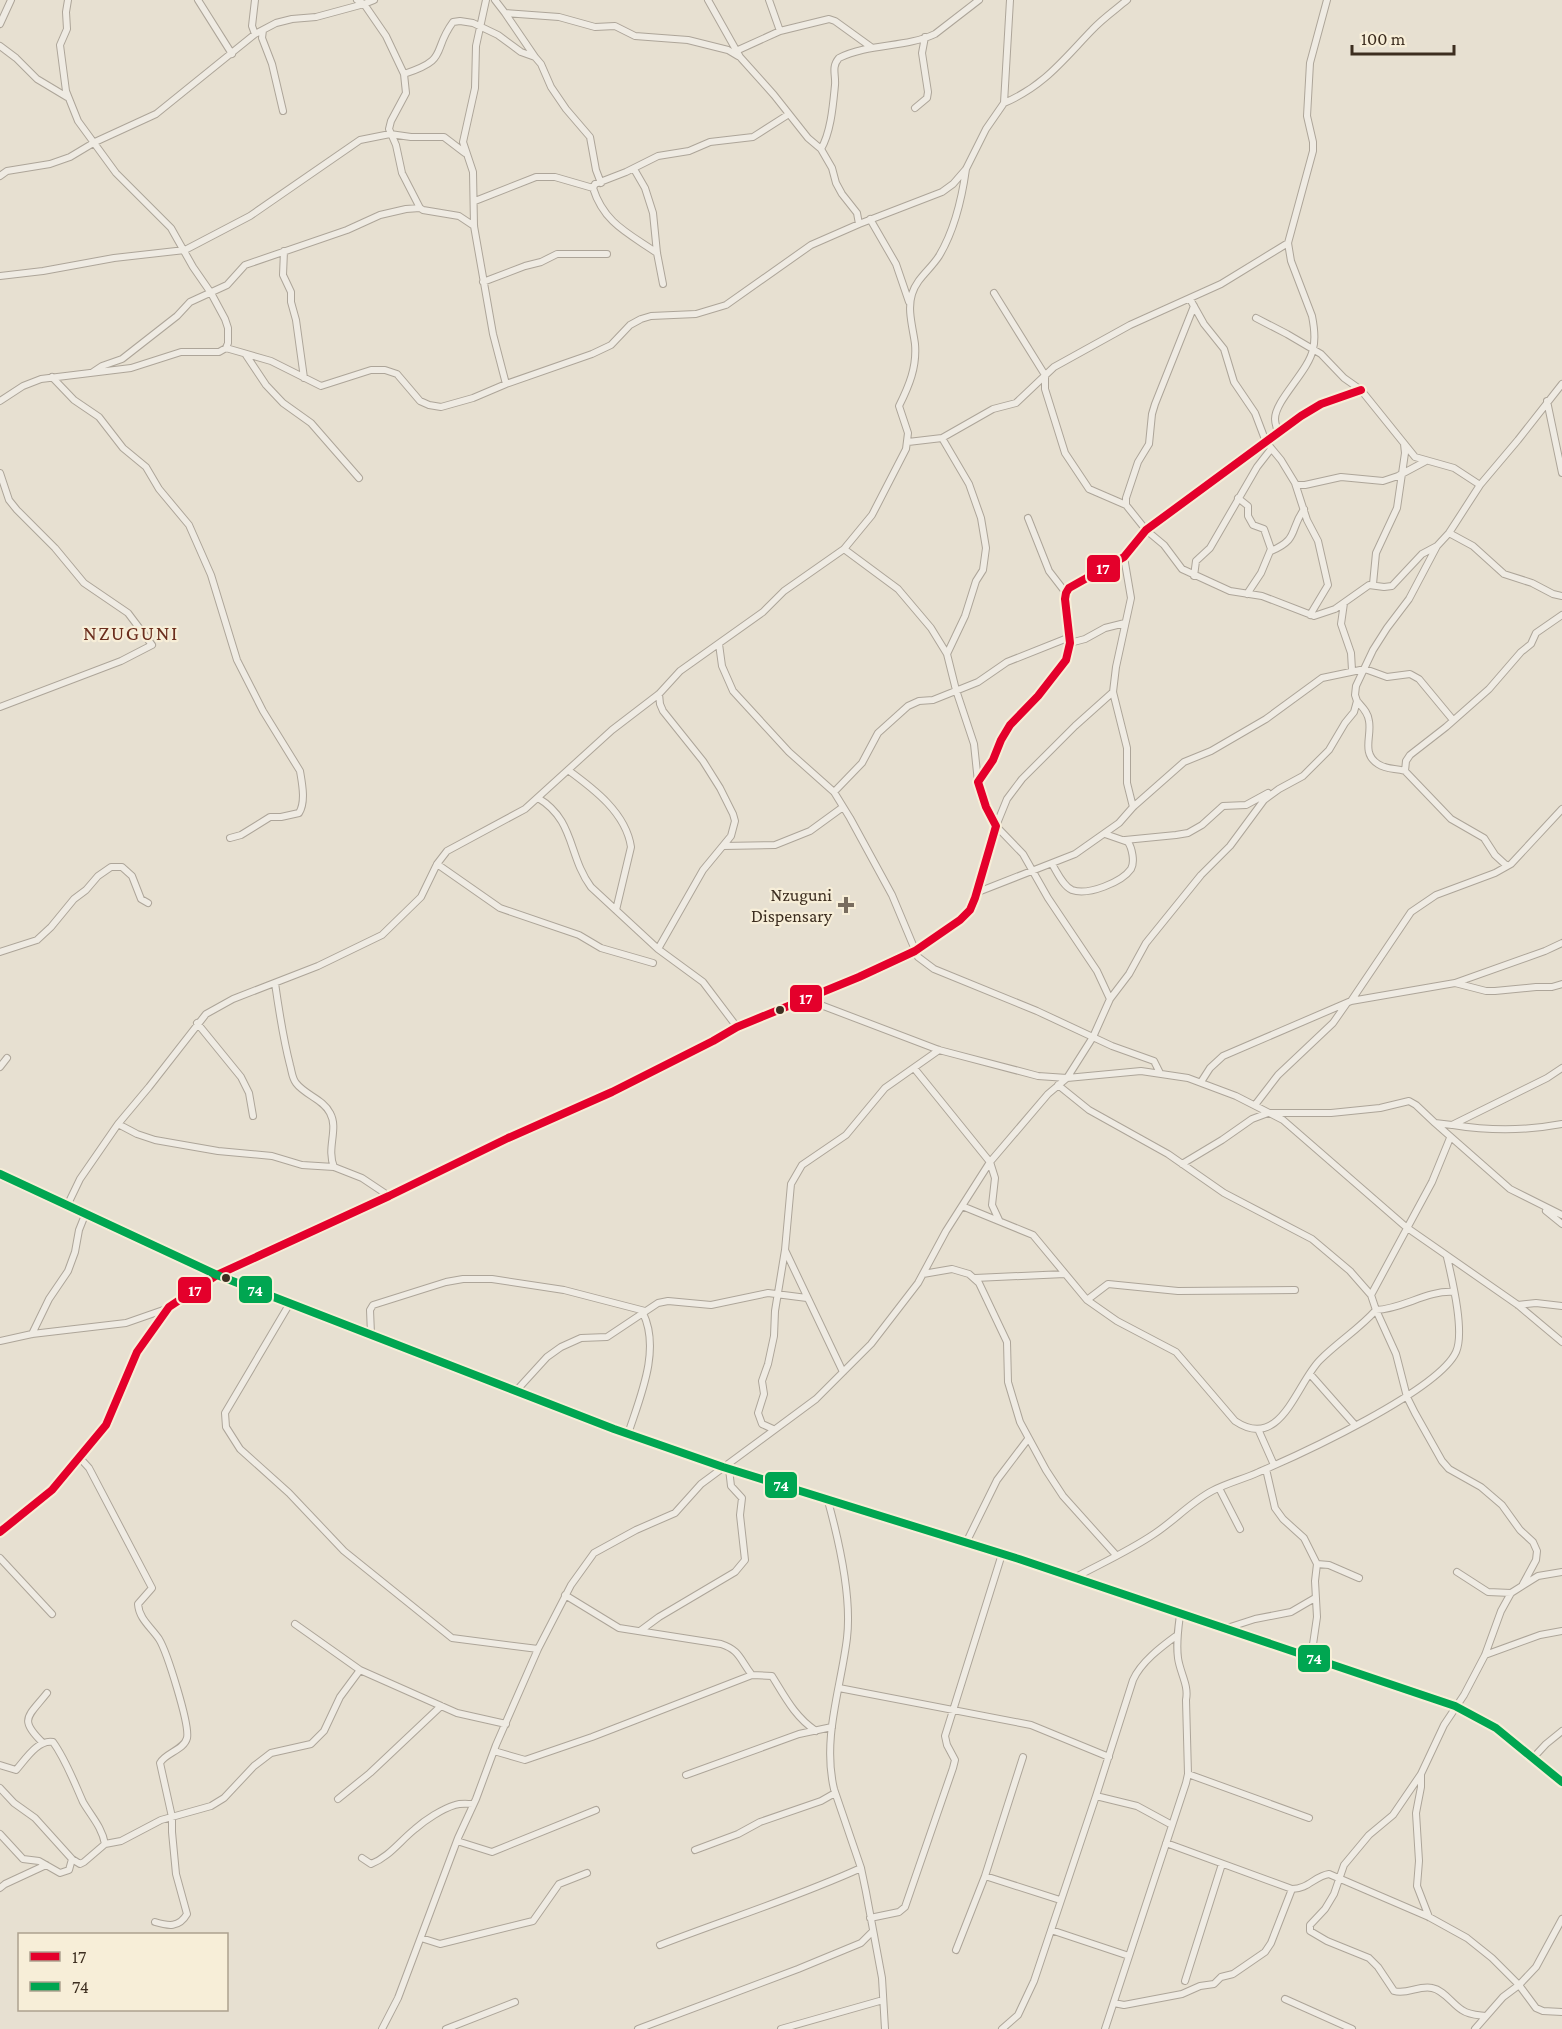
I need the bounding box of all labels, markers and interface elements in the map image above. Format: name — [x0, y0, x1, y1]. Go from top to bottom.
scale bar — [1352, 18, 1454, 56]
text: 100 m — [1361, 29, 1406, 49]
line badge: 17 — [1086, 554, 1121, 583]
text: 17 — [1096, 560, 1110, 577]
district label: NZUGUNI — [83, 621, 179, 645]
place label: Nzuguni Dispensary — [751, 885, 833, 926]
marker: Nzuguni Dispensary — [837, 896, 855, 914]
line badge: 17 — [789, 984, 823, 1013]
text: 17 — [799, 990, 813, 1007]
unlabelled marker — [774, 1004, 786, 1016]
unlabelled marker — [220, 1272, 232, 1284]
line badge: 74 — [238, 1275, 273, 1304]
line badge: 17 — [177, 1276, 212, 1304]
text: 17 — [188, 1282, 202, 1299]
text: 74 — [247, 1282, 263, 1299]
line badge: 74 — [764, 1471, 798, 1499]
text: 74 — [773, 1477, 789, 1494]
line badge: 74 — [1297, 1644, 1331, 1673]
text: 74 — [1306, 1650, 1322, 1667]
legend — [18, 1933, 228, 2011]
text: 17 — [72, 1947, 86, 1967]
text: 74 — [72, 1977, 89, 1997]

